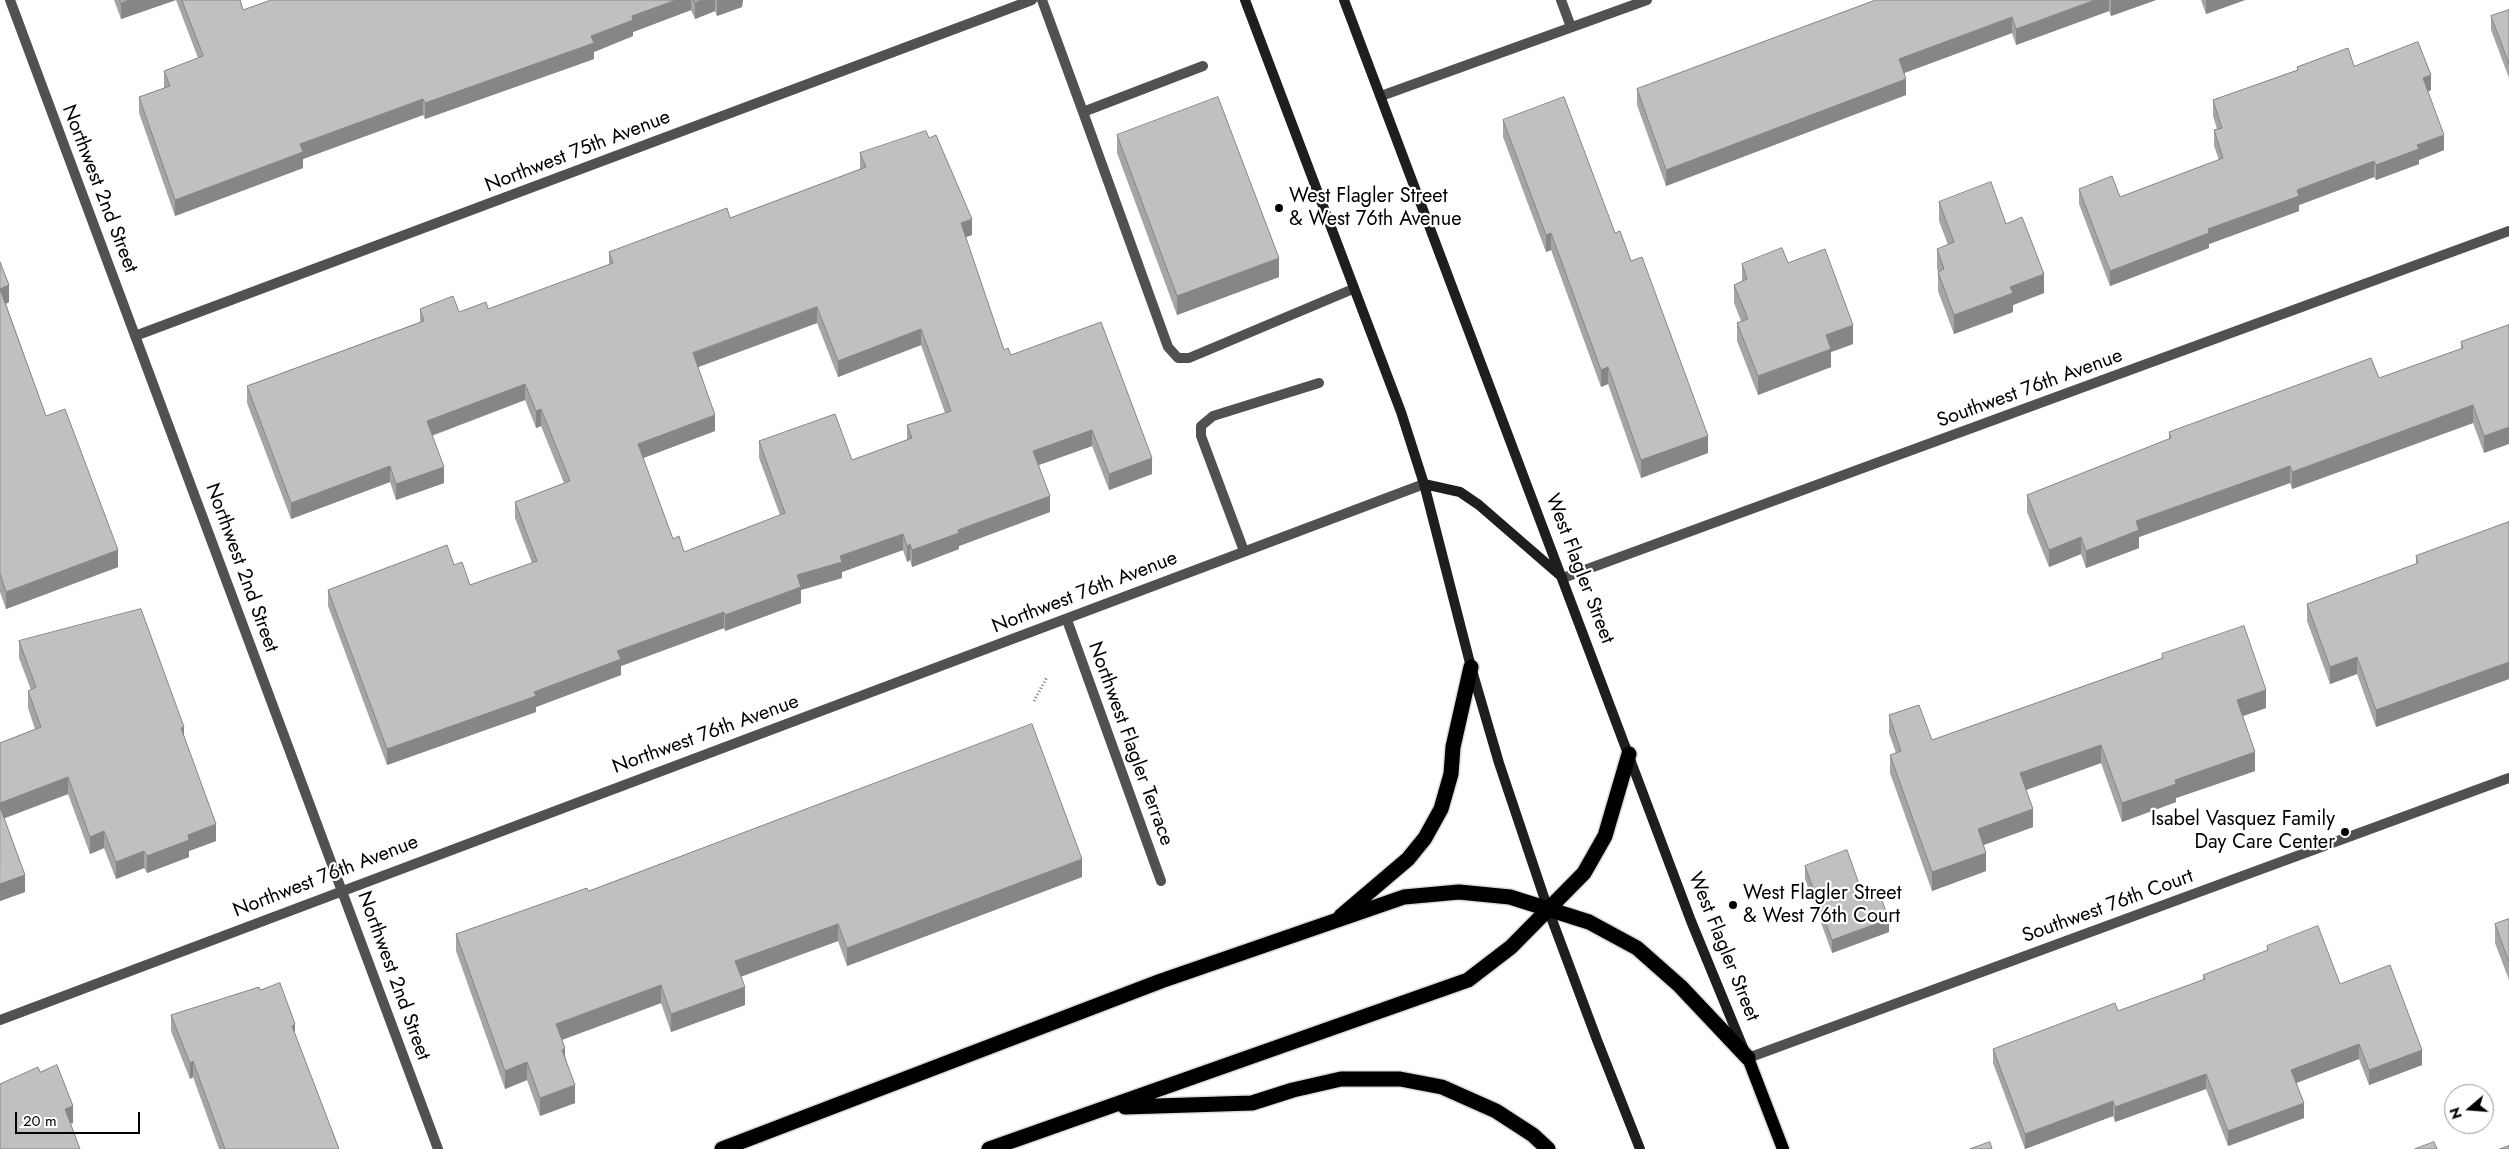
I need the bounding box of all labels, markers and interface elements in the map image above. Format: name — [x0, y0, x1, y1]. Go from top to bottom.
street label: Northwest 2nd Street — [56, 102, 142, 276]
street label: Northwest 75th Avenue — [482, 106, 674, 198]
place label: West Flagler Street & West 76th Avenue — [1289, 185, 1461, 232]
marker: West Flagler Street & West 76th Avenue — [1273, 202, 1285, 214]
street label: Southwest 76th Avenue — [1934, 344, 2126, 434]
street label: Northwest 2nd Street — [199, 480, 283, 656]
street label: West Flagler Street — [1539, 491, 1619, 647]
street label: Northwest 76th Avenue — [989, 547, 1181, 639]
street label: Northwest Flagler Terrace — [1082, 639, 1178, 849]
street label: Northwest 76th Avenue — [610, 690, 802, 780]
place label: Isabel Vasquez Family Day Care Center — [2151, 808, 2335, 855]
marker: Isabel Vasquez Family Day Care Center — [2339, 826, 2351, 838]
street label: Northwest 76th Avenue — [230, 831, 422, 923]
street label: Southwest 76th Court — [2019, 865, 2197, 949]
street label: West Flagler Street — [1682, 869, 1764, 1025]
place label: West Flagler Street & West 76th Court — [1743, 882, 1901, 929]
street label: Northwest 2nd Street — [351, 888, 435, 1064]
marker: West Flagler Street & West 76th Court — [1727, 899, 1739, 911]
north arrow — [2444, 1084, 2494, 1134]
scale bar — [18, 1102, 142, 1134]
text: N — [2444, 1105, 2467, 1122]
text: 20 m — [23, 1110, 57, 1132]

